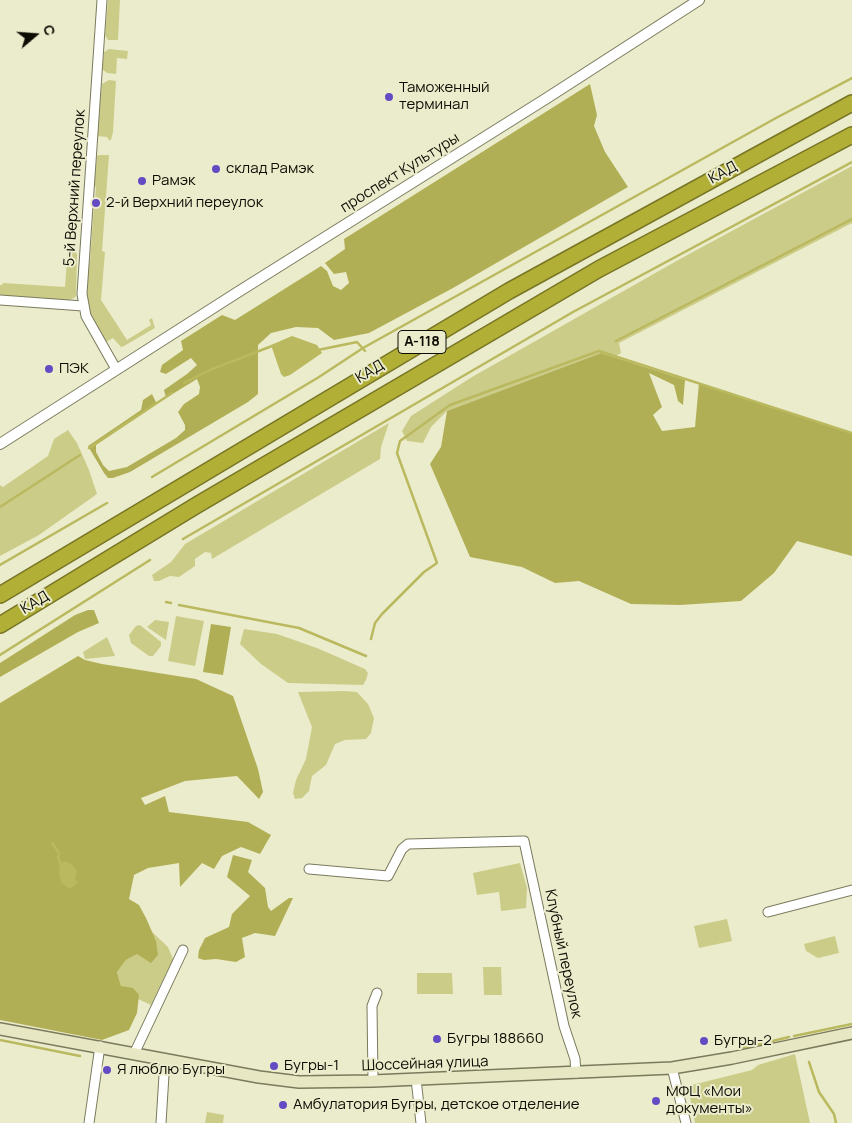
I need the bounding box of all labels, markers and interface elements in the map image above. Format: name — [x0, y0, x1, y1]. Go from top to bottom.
north arrow — [10, 10, 60, 60]
text: С — [39, 22, 60, 38]
place label: Таможенный терминал — [399, 79, 490, 114]
marker: Таможенный терминал — [383, 91, 395, 103]
street label: 5-й Верхний переулок — [61, 109, 89, 267]
street label: проспект Культуры — [337, 129, 463, 217]
street label: КАД — [706, 158, 740, 188]
place label: склад Рамэк — [226, 160, 314, 178]
marker: склад Рамэк — [210, 163, 222, 175]
place label: Рамэк — [152, 172, 196, 190]
marker: Рамэк — [136, 175, 148, 187]
place label: 2-й Верхний переулок — [106, 194, 263, 212]
marker: 2-й Верхний переулок — [90, 197, 102, 209]
road number: А-118 — [398, 331, 446, 354]
street label: КАД — [352, 357, 388, 387]
place label: ПЭК — [59, 360, 89, 378]
marker: ПЭК — [43, 363, 55, 375]
street label: КАД — [17, 588, 53, 618]
street label: Клубный переулок — [541, 888, 585, 1020]
place label: Бугры 188660 — [447, 1030, 544, 1048]
place label: Бугры-2 — [714, 1032, 772, 1050]
marker: Бугры 188660 — [431, 1033, 443, 1045]
marker: Бугры-2 — [698, 1035, 710, 1047]
street label: Шоссейная улица — [361, 1053, 489, 1075]
place label: Бугры-1 — [284, 1057, 339, 1075]
marker: Бугры-1 — [268, 1060, 280, 1072]
place label: Я люблю Бугры — [117, 1061, 225, 1079]
marker: Я люблю Бугры — [101, 1064, 113, 1076]
place label: МФЦ «Мои документы» — [666, 1083, 753, 1118]
marker: МФЦ «Мои документы» — [650, 1095, 662, 1107]
place label: Амбулатория Бугры, детское отделение — [293, 1096, 580, 1114]
marker: Амбулатория Бугры, детское отделение — [277, 1099, 289, 1111]

